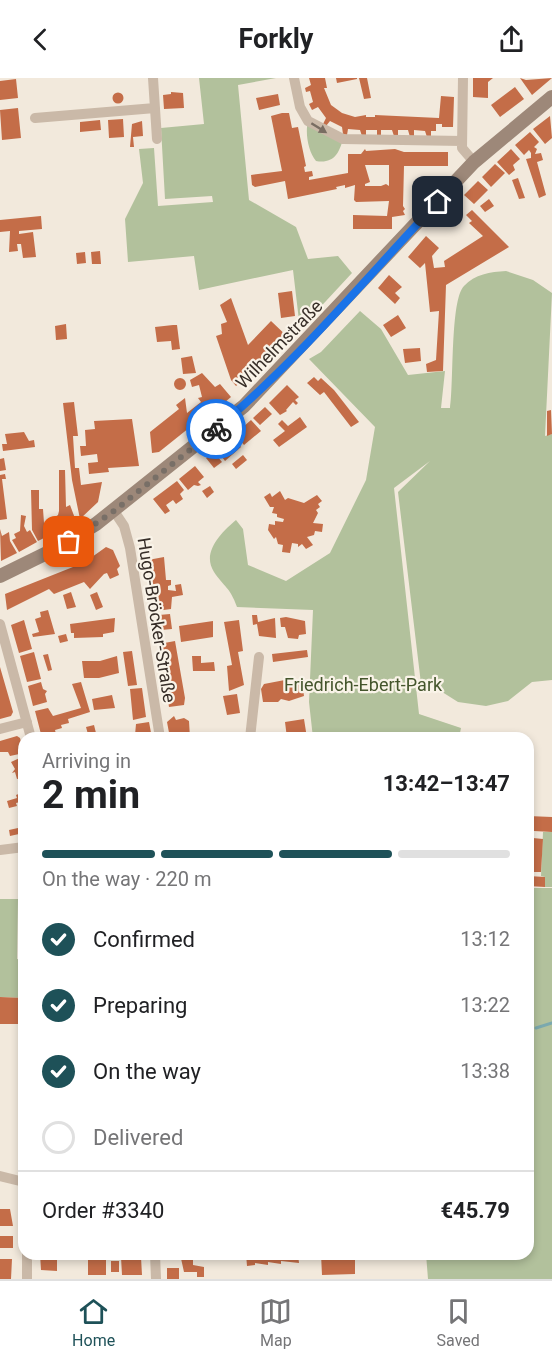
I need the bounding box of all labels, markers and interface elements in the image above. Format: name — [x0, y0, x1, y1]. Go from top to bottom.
icon: back — [24, 23, 57, 56]
text: Forkly — [239, 23, 313, 55]
icon: share — [495, 23, 528, 56]
one-way arrow — [311, 122, 327, 133]
pin — [412, 176, 463, 227]
icon: home — [421, 185, 454, 218]
street label: Wilhelmstraße — [231, 295, 327, 393]
courier — [186, 399, 246, 459]
icon: bike — [200, 413, 233, 446]
pin — [43, 516, 94, 567]
icon: bag — [52, 525, 85, 558]
street label: Hugo-Bröcker-Straße — [134, 536, 180, 704]
park label: Friedrich-Ebert-Park — [284, 674, 443, 695]
text: Arriving in — [42, 749, 131, 773]
text: 13:42–13:47 — [383, 771, 510, 796]
text: 2 min — [42, 772, 140, 818]
text: On the way · 220 m — [42, 867, 211, 891]
icon: check — [42, 923, 75, 956]
text: Confirmed — [93, 927, 195, 952]
text: 13:12 — [460, 927, 510, 951]
icon: check — [42, 989, 75, 1022]
text: Preparing — [93, 993, 187, 1018]
text: 13:22 — [460, 993, 510, 1017]
icon: check — [42, 1055, 75, 1088]
text: On the way — [93, 1059, 201, 1084]
text: 13:38 — [460, 1059, 510, 1083]
text: Delivered — [93, 1125, 183, 1150]
text: Order #3340 — [42, 1198, 164, 1223]
text: €45.79 — [441, 1198, 510, 1223]
tab: Home — [72, 1295, 115, 1350]
tab: Map — [259, 1295, 292, 1350]
tab: Saved — [437, 1295, 480, 1350]

